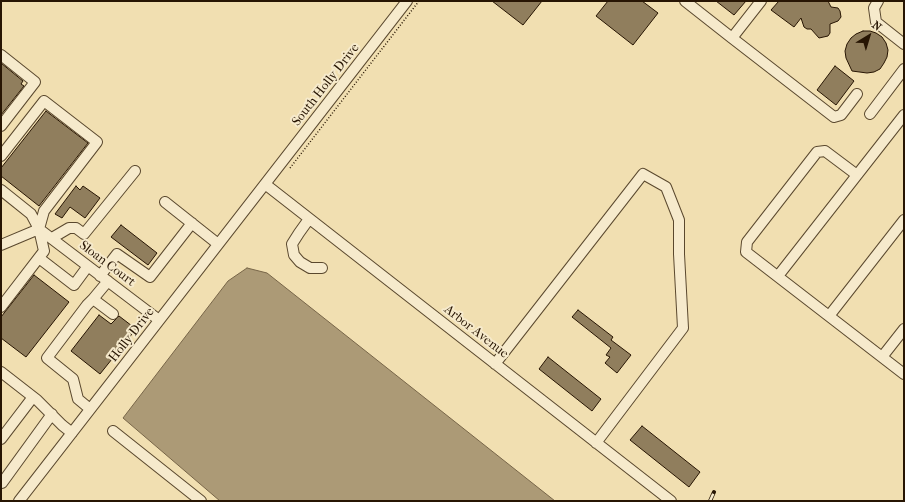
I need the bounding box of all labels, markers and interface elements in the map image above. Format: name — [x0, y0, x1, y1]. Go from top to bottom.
north arrow — [849, 16, 889, 56]
text: N — [869, 18, 884, 34]
street label: South Holly Drive — [289, 41, 363, 129]
street label: Sloan Court — [76, 238, 138, 290]
street label: Arbor Avenue — [441, 302, 511, 362]
street label: Holly Drive — [106, 305, 158, 365]

